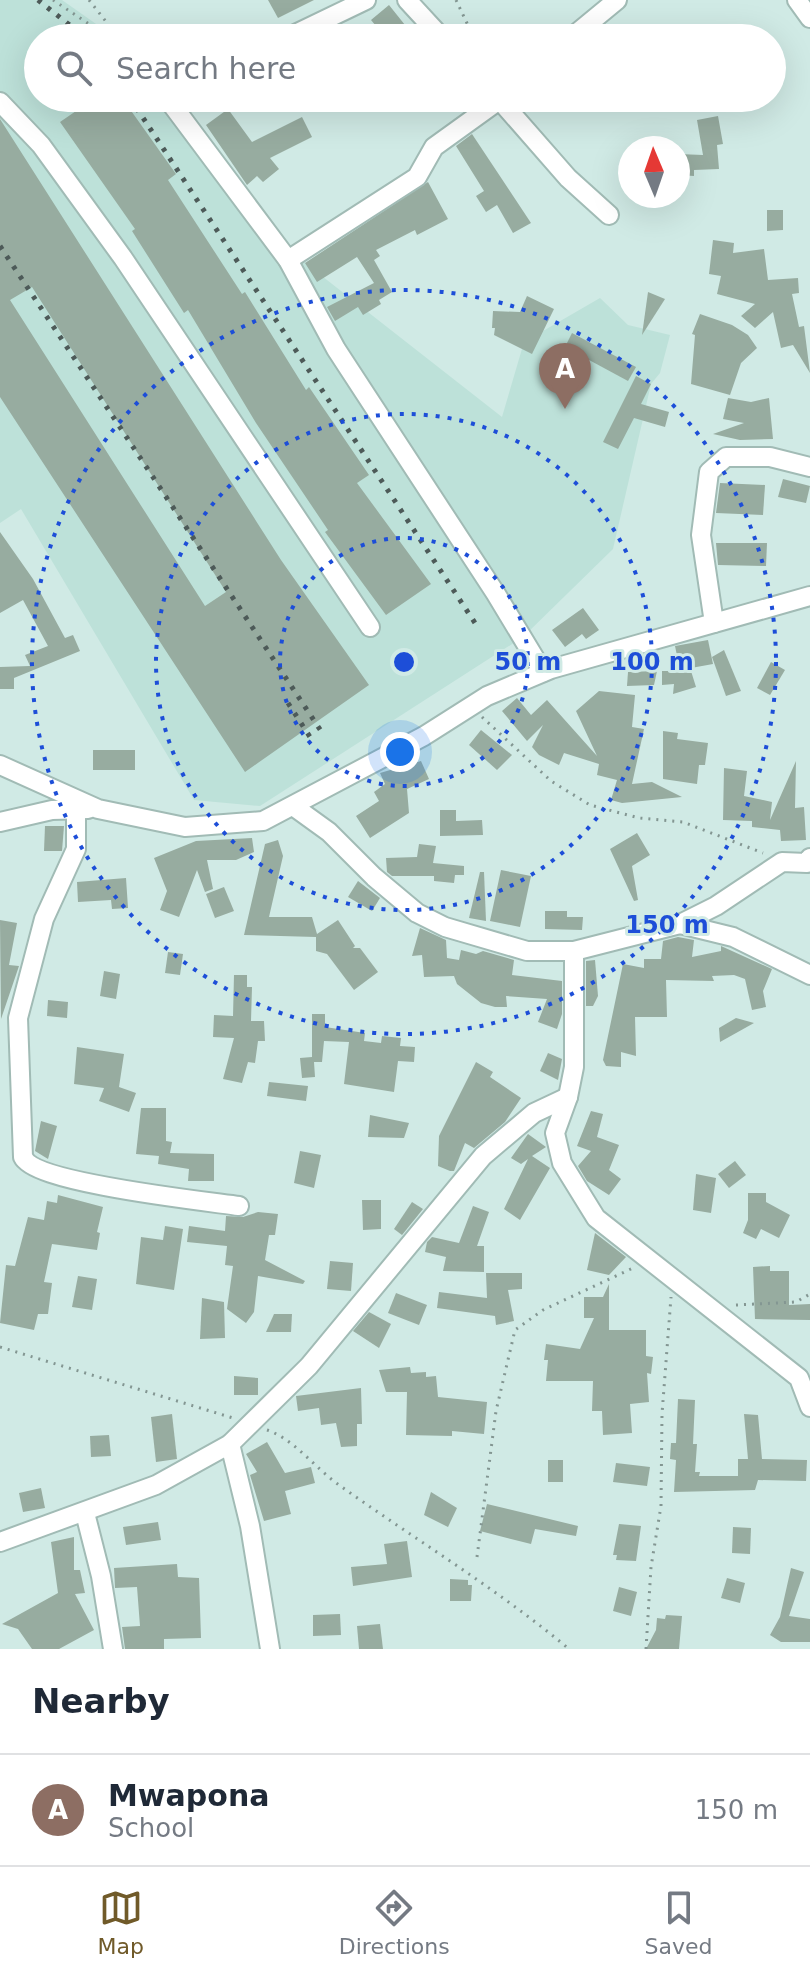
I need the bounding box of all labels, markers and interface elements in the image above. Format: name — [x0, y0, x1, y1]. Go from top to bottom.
search box — [24, 24, 786, 112]
icon: search — [52, 46, 96, 90]
text: Search here — [116, 51, 296, 86]
north arrow — [618, 136, 690, 208]
pin: A — [539, 343, 591, 409]
centre of rings — [390, 648, 418, 676]
text: 50 m — [495, 648, 561, 676]
text: 100 m — [610, 648, 694, 676]
your location — [380, 732, 420, 772]
text: 150 m — [625, 911, 709, 939]
text: Nearby — [32, 1681, 170, 1721]
text: Mwapona — [108, 1778, 270, 1813]
text: A — [48, 1795, 68, 1825]
text: 150 m — [695, 1795, 778, 1825]
text: School — [108, 1813, 194, 1843]
tab: Map — [97, 1886, 144, 1959]
tab: Directions — [339, 1886, 450, 1959]
tab: Saved — [645, 1886, 713, 1959]

